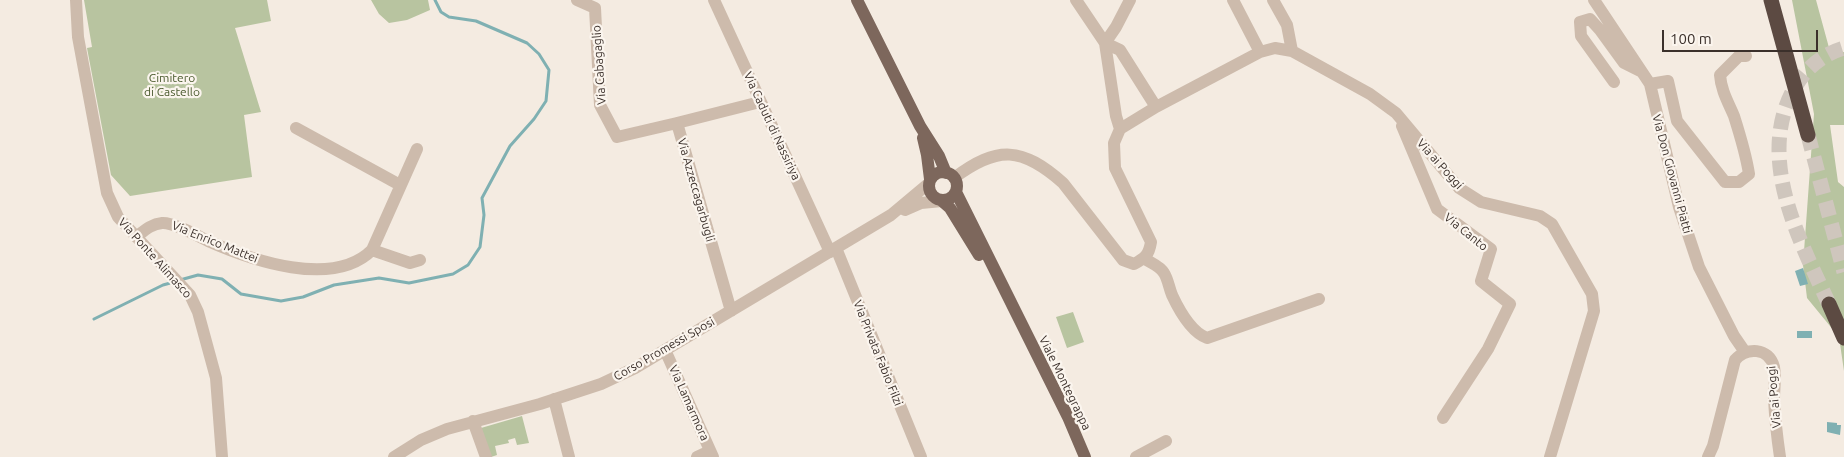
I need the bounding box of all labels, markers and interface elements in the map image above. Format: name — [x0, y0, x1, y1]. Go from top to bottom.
scale bar — [1664, 20, 1820, 52]
street label: Via Cabagaglio — [589, 25, 609, 105]
text: 100 m — [1670, 30, 1712, 47]
street label: Via Caduti di Nassiriya — [741, 70, 803, 182]
park label: Cimitero di Castello — [144, 71, 200, 99]
street label: Via Don Giovanni Piatti — [1649, 113, 1695, 235]
street label: Via ai Poggi — [1414, 136, 1466, 192]
street label: Via Azzeccagarbugli — [674, 137, 718, 243]
street label: Via Canto — [1441, 210, 1491, 254]
street label: Via Ponte Alimasco — [115, 215, 195, 301]
street label: Via Enrico Mattei — [170, 218, 260, 266]
street label: Via Privata Fabio Filzi — [850, 298, 906, 408]
street label: Corso Promessi Sposi — [611, 314, 717, 384]
street label: Viale Montegrappa — [1036, 334, 1094, 432]
street label: Via Lamarmora — [666, 363, 712, 443]
street label: Via ai Poggi — [1764, 365, 1784, 429]

